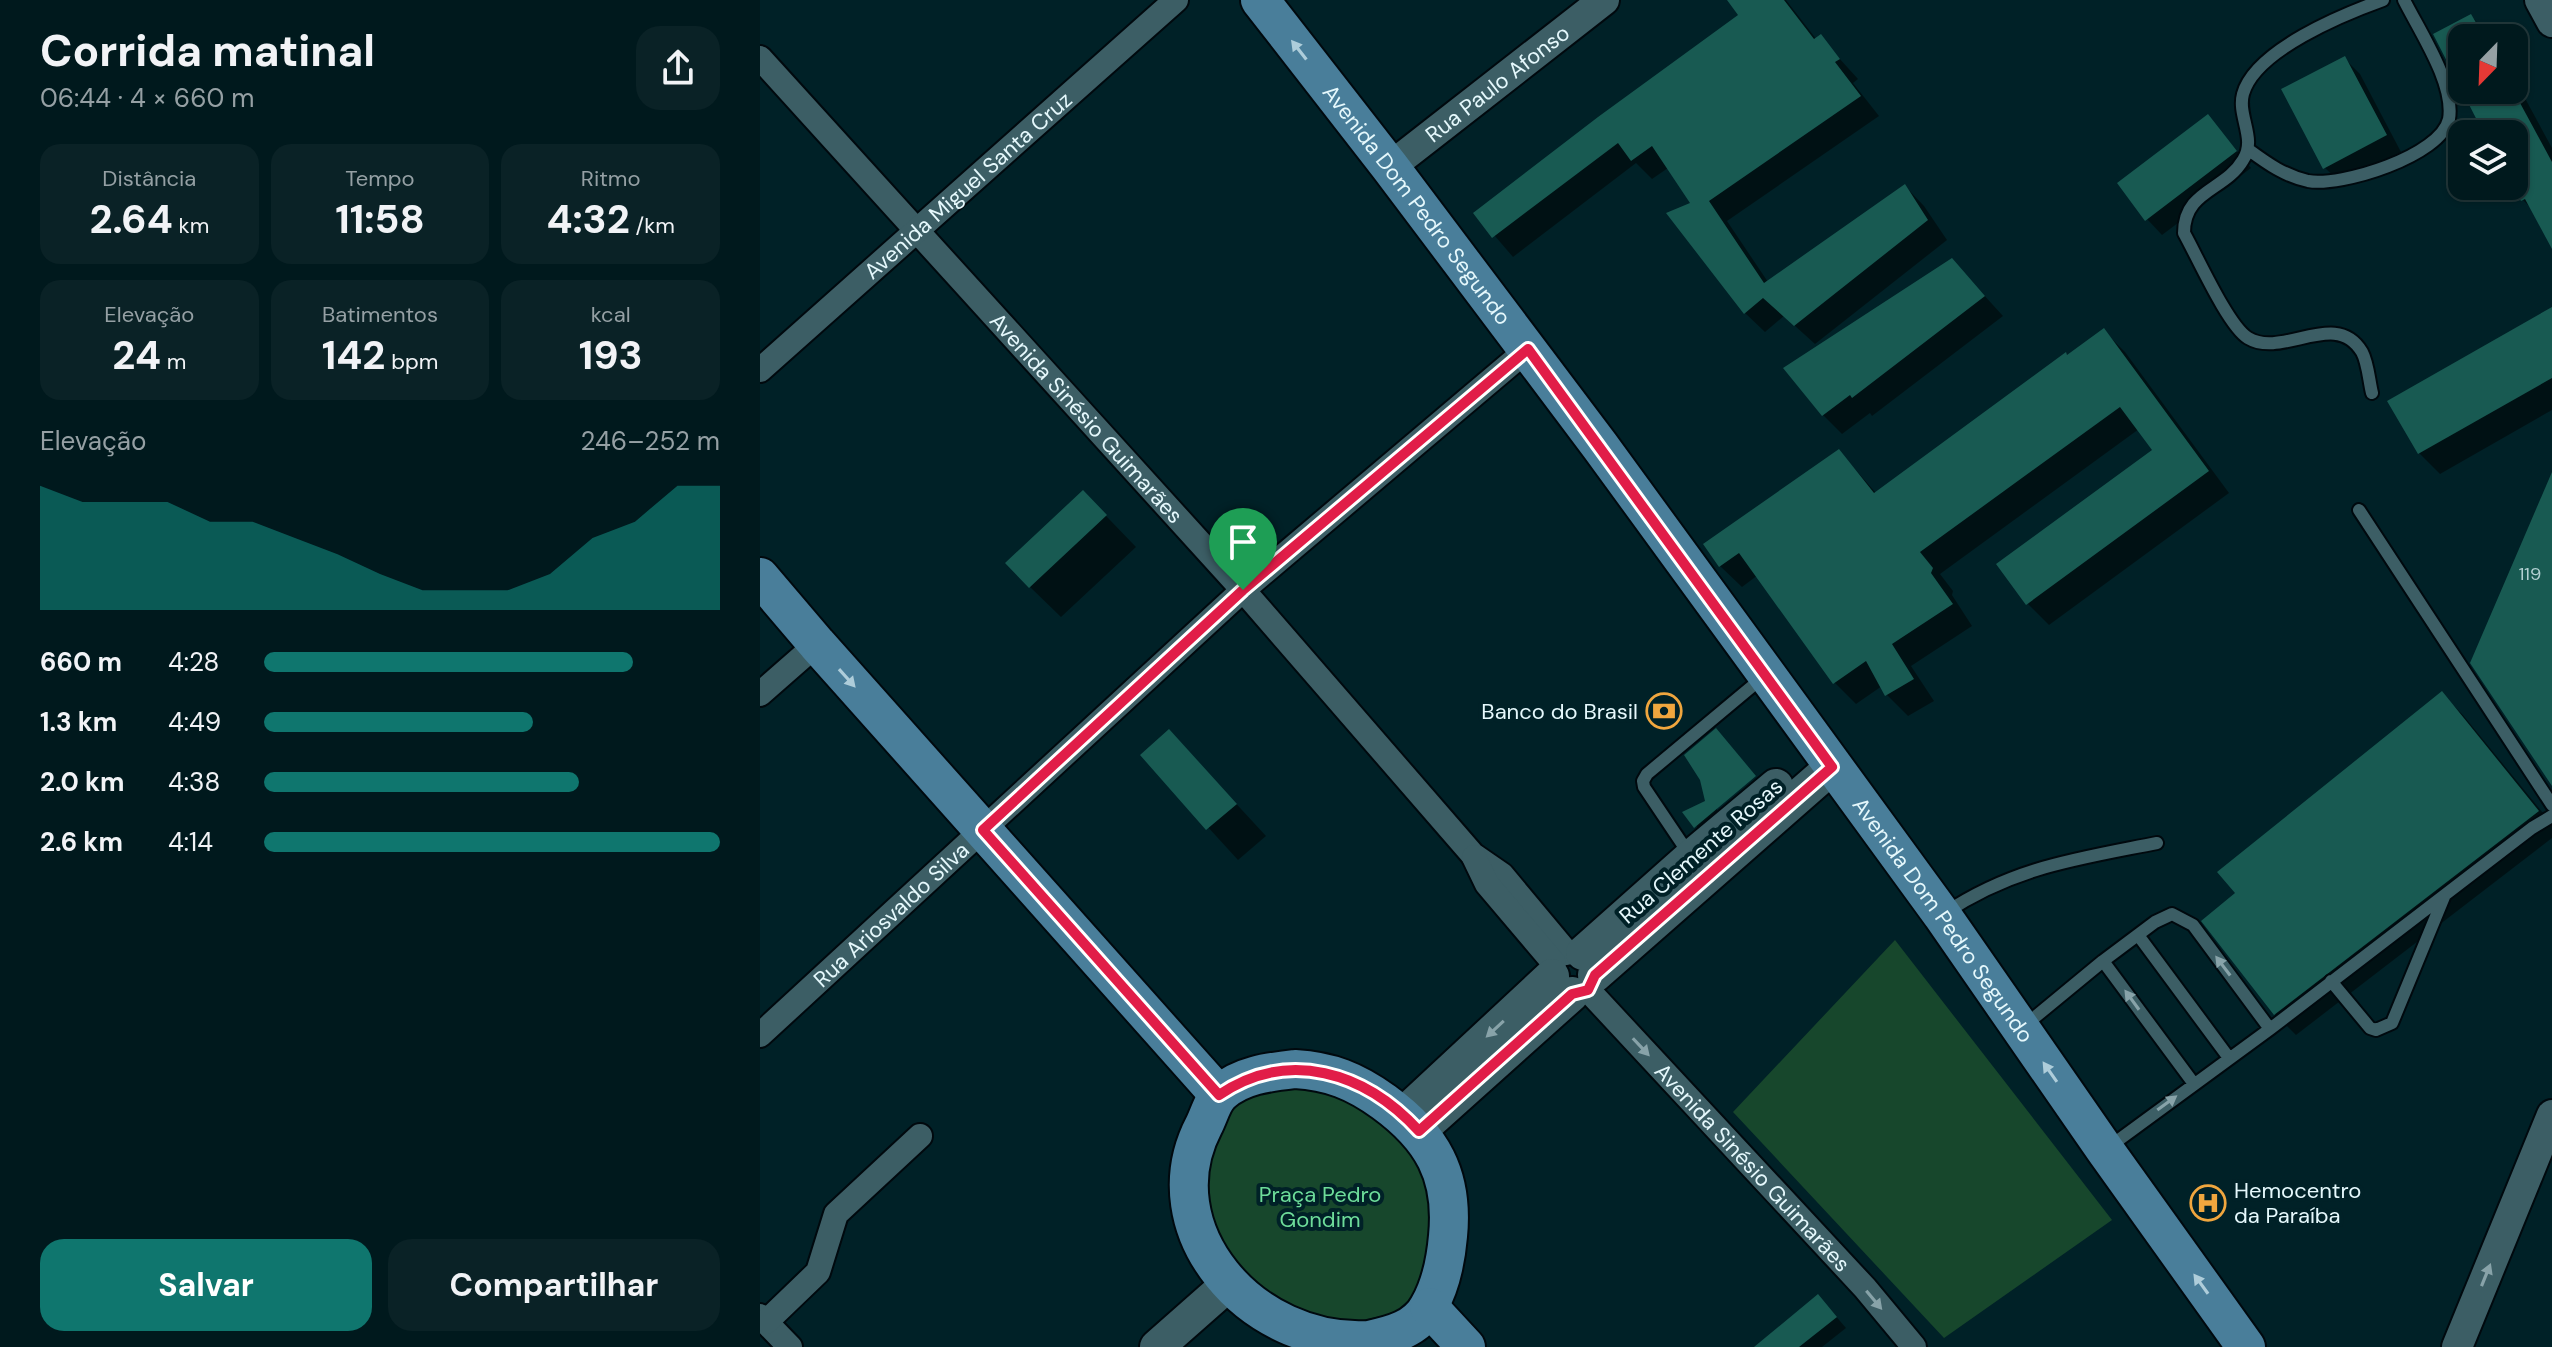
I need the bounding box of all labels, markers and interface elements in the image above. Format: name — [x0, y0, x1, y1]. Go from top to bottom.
street label: Rua Paulo Afonso — [1419, 18, 1575, 149]
text: Corrida matinal — [40, 22, 375, 80]
north arrow — [2448, 24, 2528, 104]
map controls — [2448, 24, 2528, 200]
button: share — [636, 26, 720, 110]
one-way arrow — [1291, 40, 1308, 60]
street label: Avenida Dom Pedro Segundo — [1316, 78, 1518, 331]
text: 06:44 · 4 × 660 m — [40, 81, 254, 115]
street label: Avenida Miguel Santa Cruz — [858, 85, 1078, 285]
button: layers — [2448, 120, 2528, 200]
text: Distância — [102, 164, 196, 193]
text: Tempo — [345, 164, 415, 193]
text: Ritmo — [581, 164, 640, 193]
text: 2.64 — [89, 193, 173, 245]
text: 11:58 — [335, 193, 425, 245]
text: 4:32 — [546, 193, 630, 245]
text: km — [173, 211, 209, 240]
text: /km — [630, 211, 675, 240]
text: Elevação — [104, 300, 194, 329]
text: Batimentos — [322, 300, 438, 329]
text: kcal — [591, 300, 631, 329]
street label: Avenida Sinésio Guimarães — [984, 306, 1190, 529]
text: 24 — [112, 329, 161, 381]
text: 142 — [322, 329, 385, 381]
text: 193 — [579, 329, 643, 381]
text: m — [161, 347, 186, 376]
text: bpm — [385, 347, 438, 376]
text: Elevação — [40, 424, 146, 458]
text: 246–252 m — [581, 424, 720, 458]
pin — [1209, 508, 1277, 590]
icon: arrive — [1221, 520, 1265, 564]
house number: 119 — [2519, 562, 2541, 586]
text: 660 m — [40, 645, 122, 679]
text: 4:28 — [168, 645, 219, 679]
one-way arrow — [838, 669, 856, 688]
bank icon: Banco do Brasil — [1645, 692, 1683, 730]
place label: Banco do Brasil — [1481, 697, 1638, 726]
text: 1.3 km — [40, 705, 117, 739]
text: 4:49 — [168, 705, 221, 739]
text: 2.0 km — [40, 765, 124, 799]
text: 4:38 — [168, 765, 220, 799]
street label: Rua Clemente Rosas — [1613, 772, 1789, 930]
street label: Avenida Dom Pedro Segundo — [1846, 791, 2041, 1048]
text: 2.6 km — [40, 825, 123, 859]
text: 4:14 — [168, 825, 213, 859]
street label: Rua Ariosvaldo Silva — [807, 835, 975, 993]
one-way arrow — [2216, 956, 2232, 977]
one-way arrow — [2124, 990, 2140, 1010]
one-way arrow — [1486, 1019, 1505, 1037]
one-way arrow — [1632, 1037, 1650, 1056]
street label: Avenida Sinésio Guimarães — [1649, 1057, 1857, 1278]
one-way arrow — [2043, 1061, 2058, 1082]
one-way arrow — [2157, 1096, 2178, 1112]
place label: Hemocentro da Paraíba — [2234, 1176, 2361, 1230]
park label: Praça Pedro Gondim — [1259, 1180, 1381, 1234]
hospital icon: Hemocentro da Paraíba — [2189, 1184, 2227, 1222]
button: Salvar — [40, 1239, 372, 1331]
button: Compartilhar — [388, 1239, 720, 1331]
one-way arrow — [2480, 1263, 2493, 1287]
one-way arrow — [2194, 1273, 2209, 1294]
one-way arrow — [1865, 1289, 1882, 1309]

